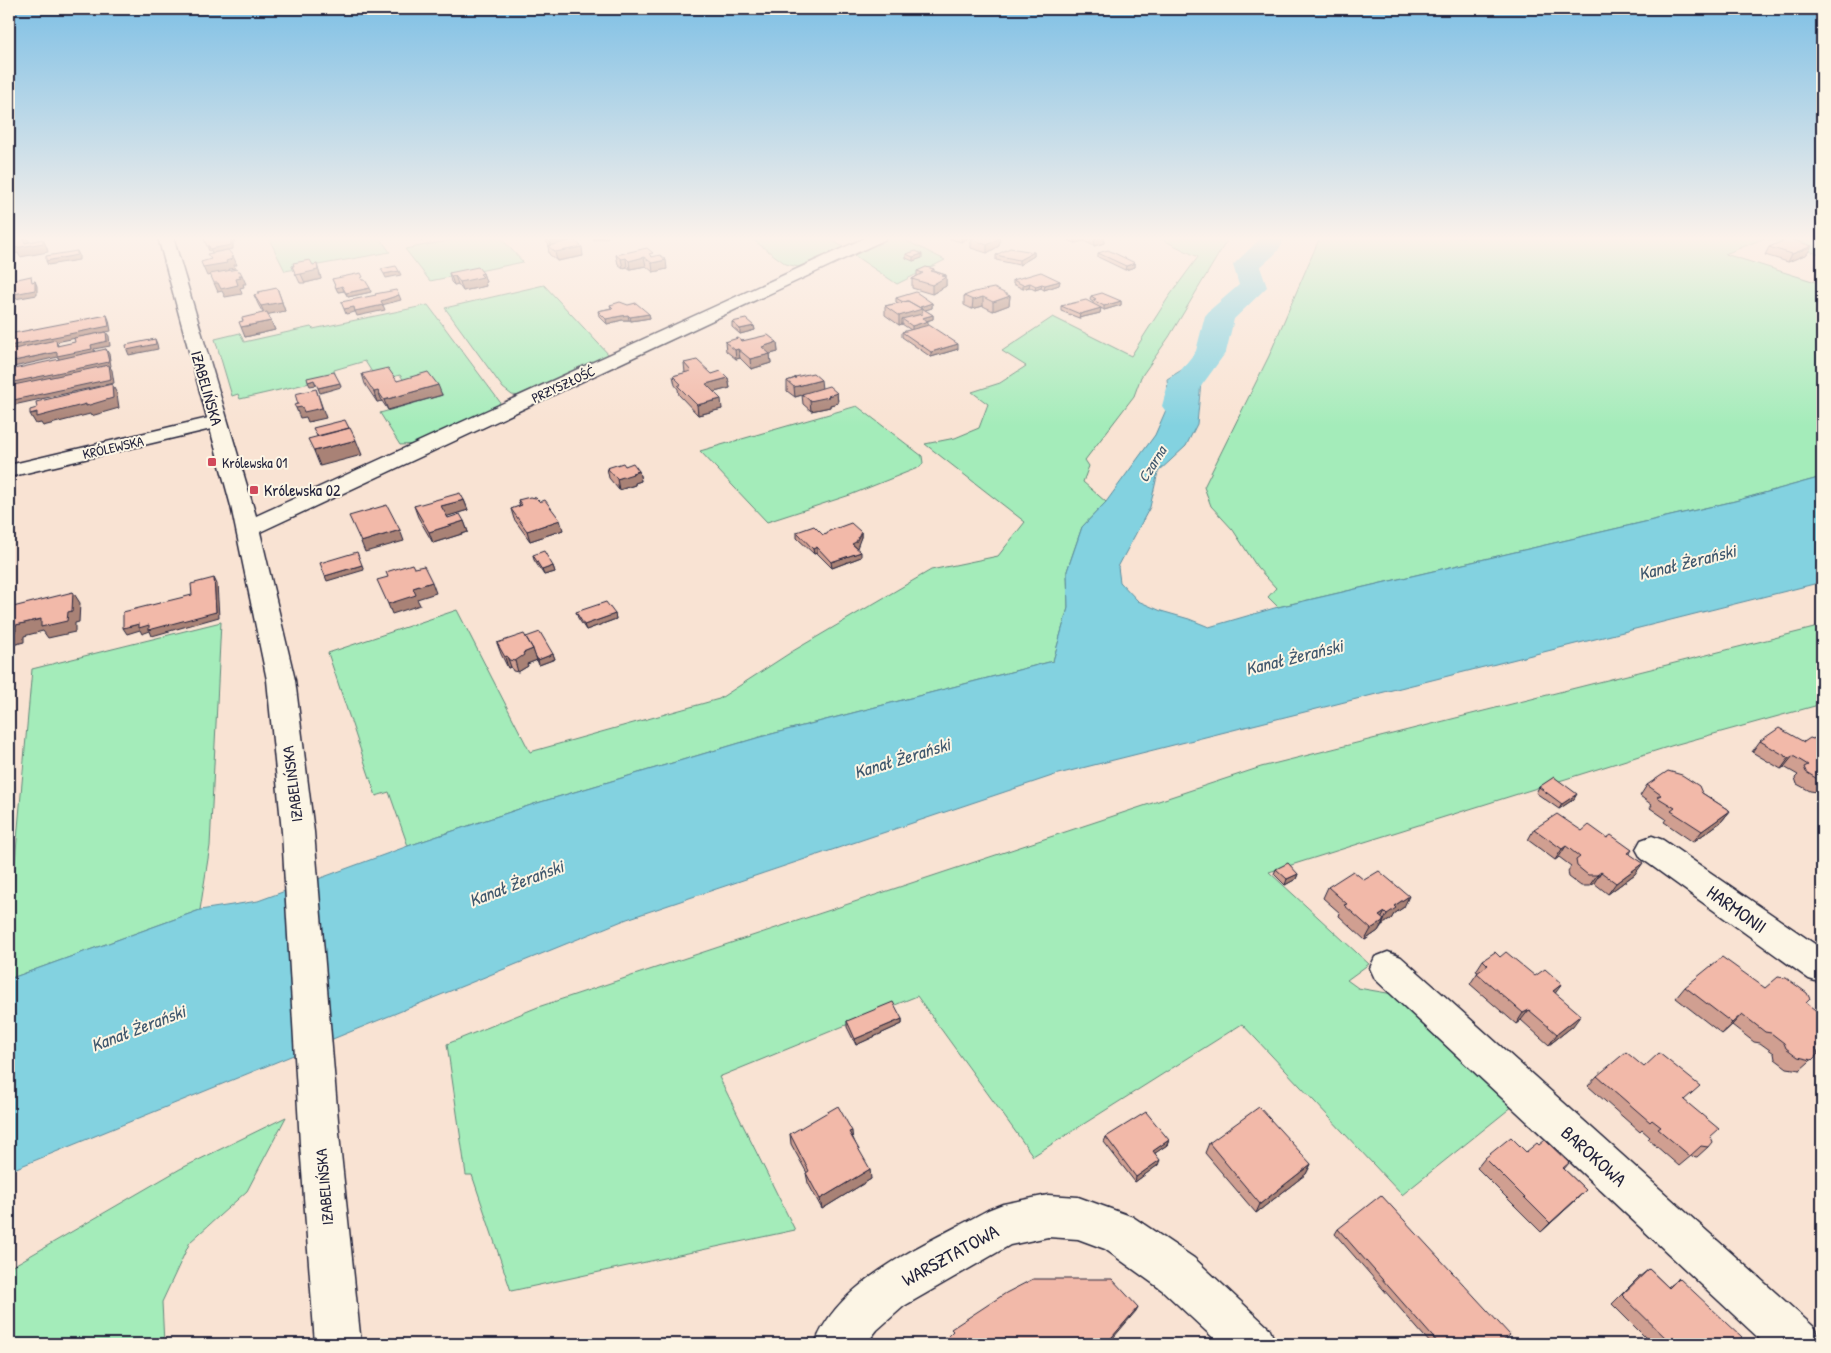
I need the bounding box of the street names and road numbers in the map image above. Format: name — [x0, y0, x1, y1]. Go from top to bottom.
street label: IZABELIŃSKA — [186, 348, 228, 428]
street label: PRZYSZŁOŚĆ — [528, 361, 598, 407]
street label: KRÓLEWSKA — [81, 431, 146, 463]
street label: IZABELIŃSKA — [276, 744, 308, 823]
street label: HARMONII — [1702, 879, 1772, 939]
street label: BAROKOWA — [1556, 1120, 1632, 1192]
street label: IZABELIŃSKA — [310, 1148, 338, 1226]
street label: WARSZTATOWA — [897, 1218, 1003, 1292]

